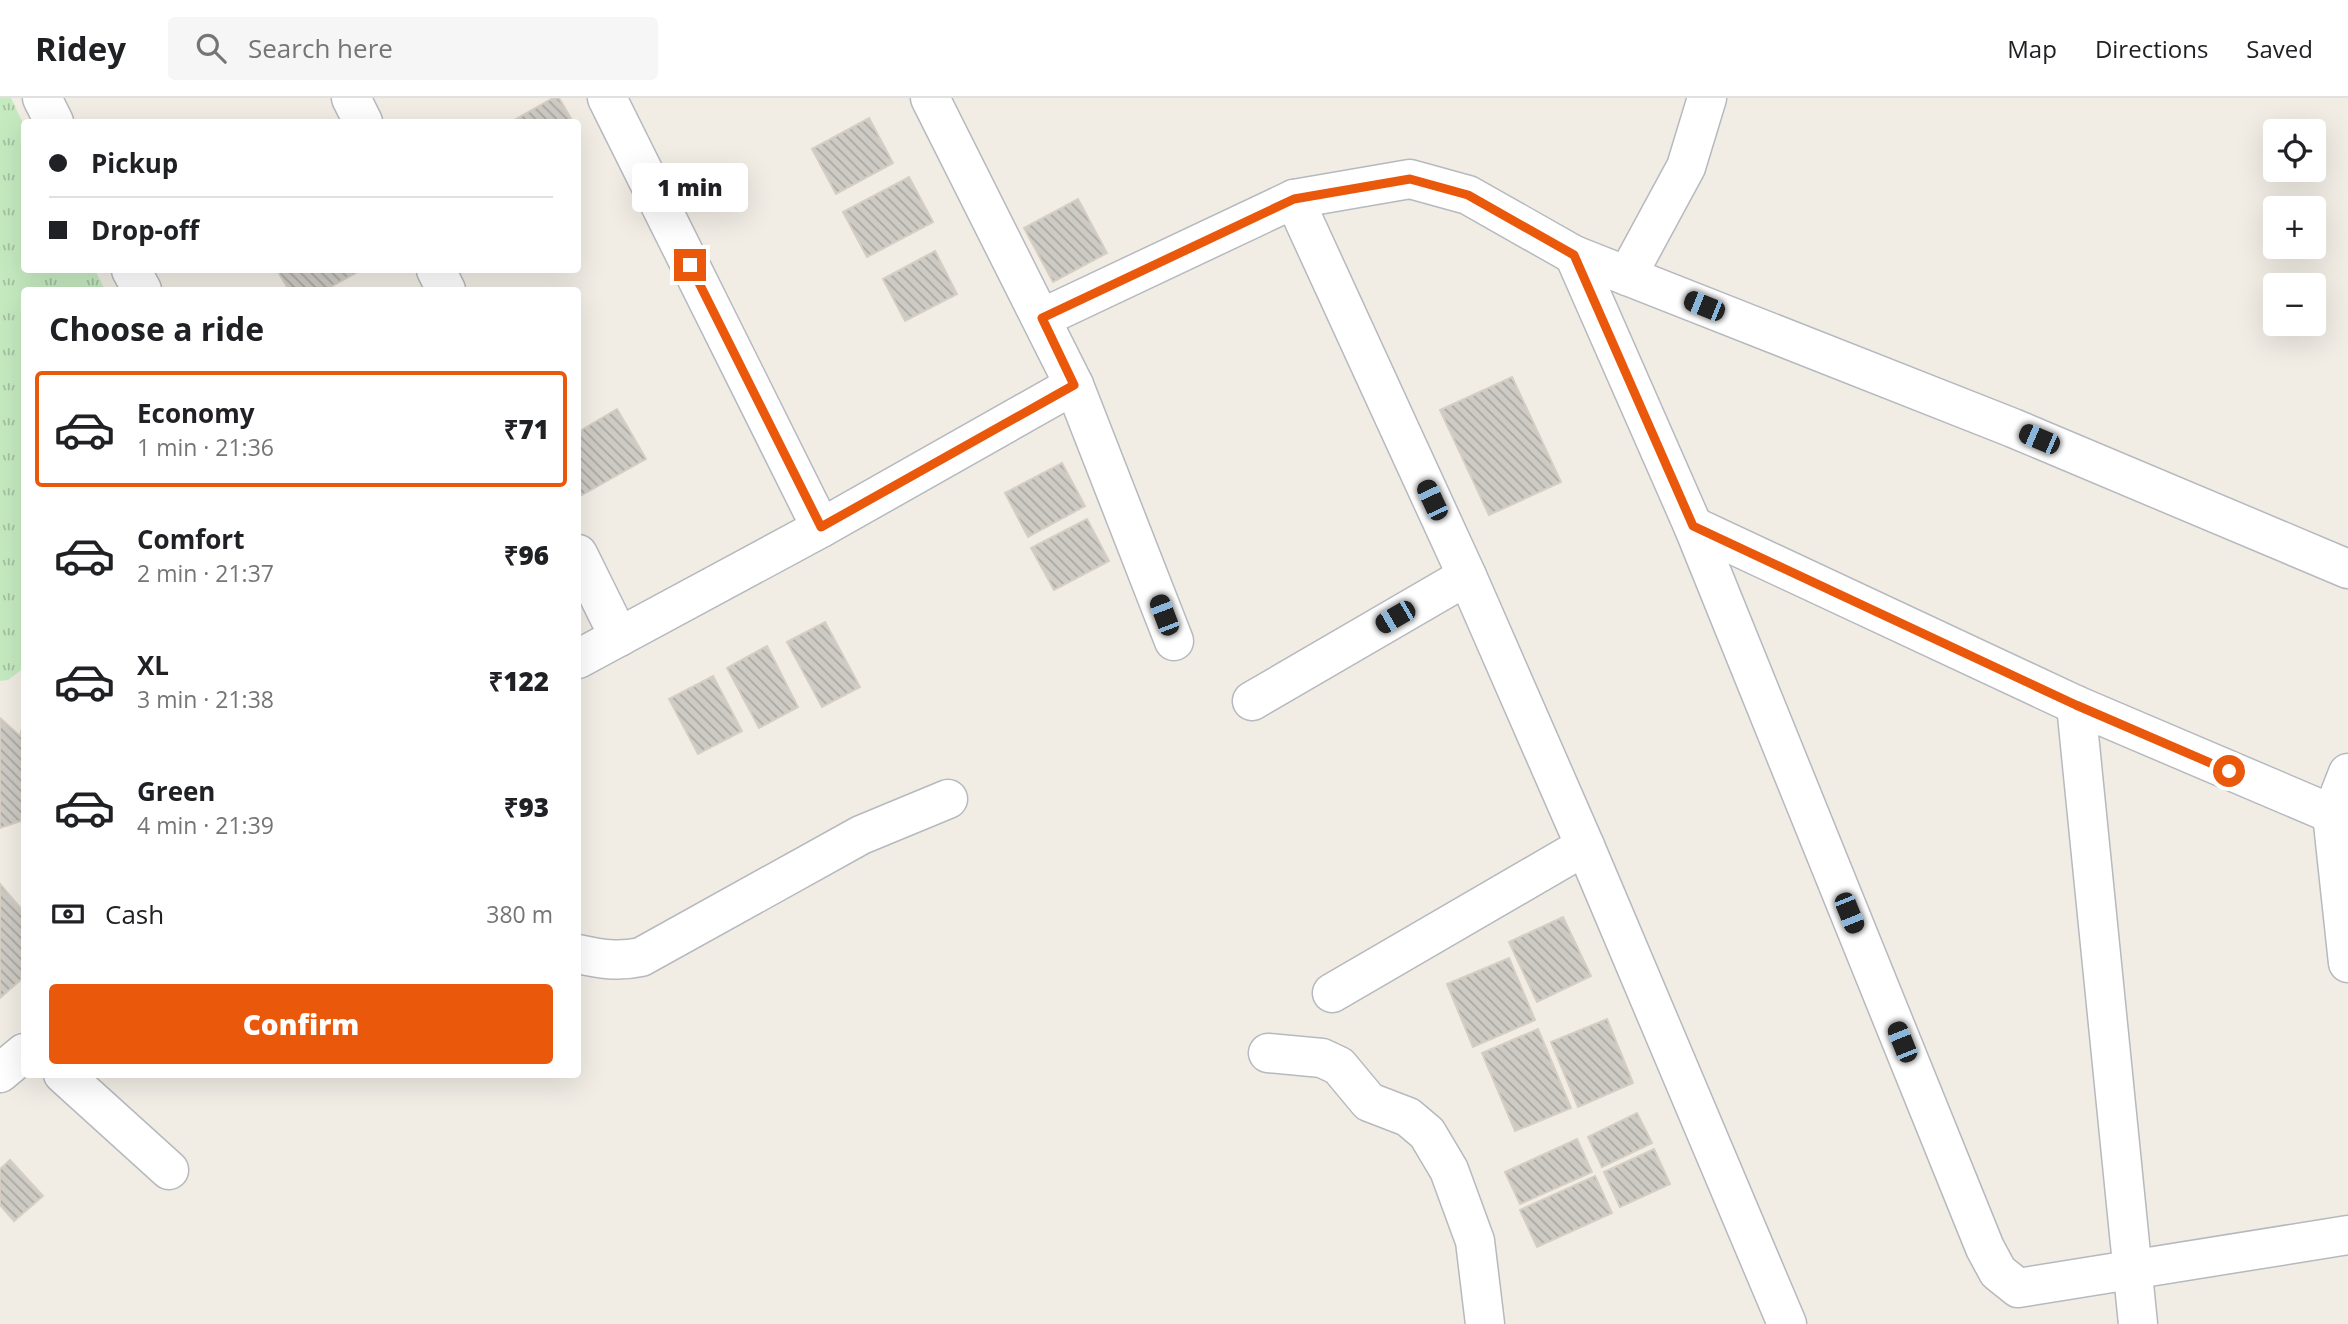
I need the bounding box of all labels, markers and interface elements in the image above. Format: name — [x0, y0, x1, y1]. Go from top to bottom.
search box — [168, 17, 658, 80]
text: Ridey — [35, 26, 126, 71]
icon: search — [192, 29, 230, 67]
text: Search here — [248, 30, 393, 66]
text: Map — [2007, 32, 2057, 65]
text: Directions — [2095, 32, 2208, 65]
text: Saved — [2246, 32, 2313, 65]
map controls — [2263, 119, 2326, 336]
button: locate — [2263, 119, 2326, 182]
text: Pickup — [91, 145, 178, 181]
callout: 1 min — [632, 164, 748, 212]
text: 1 min — [657, 171, 723, 203]
button: + — [2263, 196, 2326, 259]
text: Drop-off — [91, 212, 199, 248]
route end — [674, 249, 706, 281]
button: − — [2263, 273, 2326, 336]
car — [1681, 288, 1728, 324]
text: Choose a ride — [49, 307, 264, 350]
text: Economy — [137, 395, 255, 431]
icon: car — [53, 398, 116, 461]
text: ₹71 — [504, 411, 549, 447]
car — [2016, 421, 2063, 457]
text: 1 min · 21:36 — [137, 431, 274, 463]
car — [1414, 477, 1451, 523]
text: Comfort — [137, 521, 244, 557]
icon: car — [53, 524, 116, 587]
text: ₹96 — [504, 537, 549, 573]
text: 2 min · 21:37 — [137, 557, 274, 589]
car — [1147, 592, 1182, 638]
car — [1372, 597, 1419, 637]
text: XL — [137, 647, 169, 683]
icon: car — [53, 650, 116, 713]
text: ₹122 — [488, 663, 549, 699]
text: 3 min · 21:38 — [137, 683, 274, 715]
route start — [2213, 755, 2245, 787]
text: Green — [137, 773, 215, 809]
icon: car — [53, 776, 116, 839]
text: ₹93 — [504, 789, 549, 825]
text: 4 min · 21:39 — [137, 809, 274, 841]
car — [1832, 890, 1867, 936]
icon: cash — [49, 895, 87, 933]
text: Cash — [105, 896, 164, 932]
text: 380 m — [486, 898, 553, 930]
button: Confirm — [49, 984, 553, 1064]
car — [1885, 1019, 1920, 1065]

